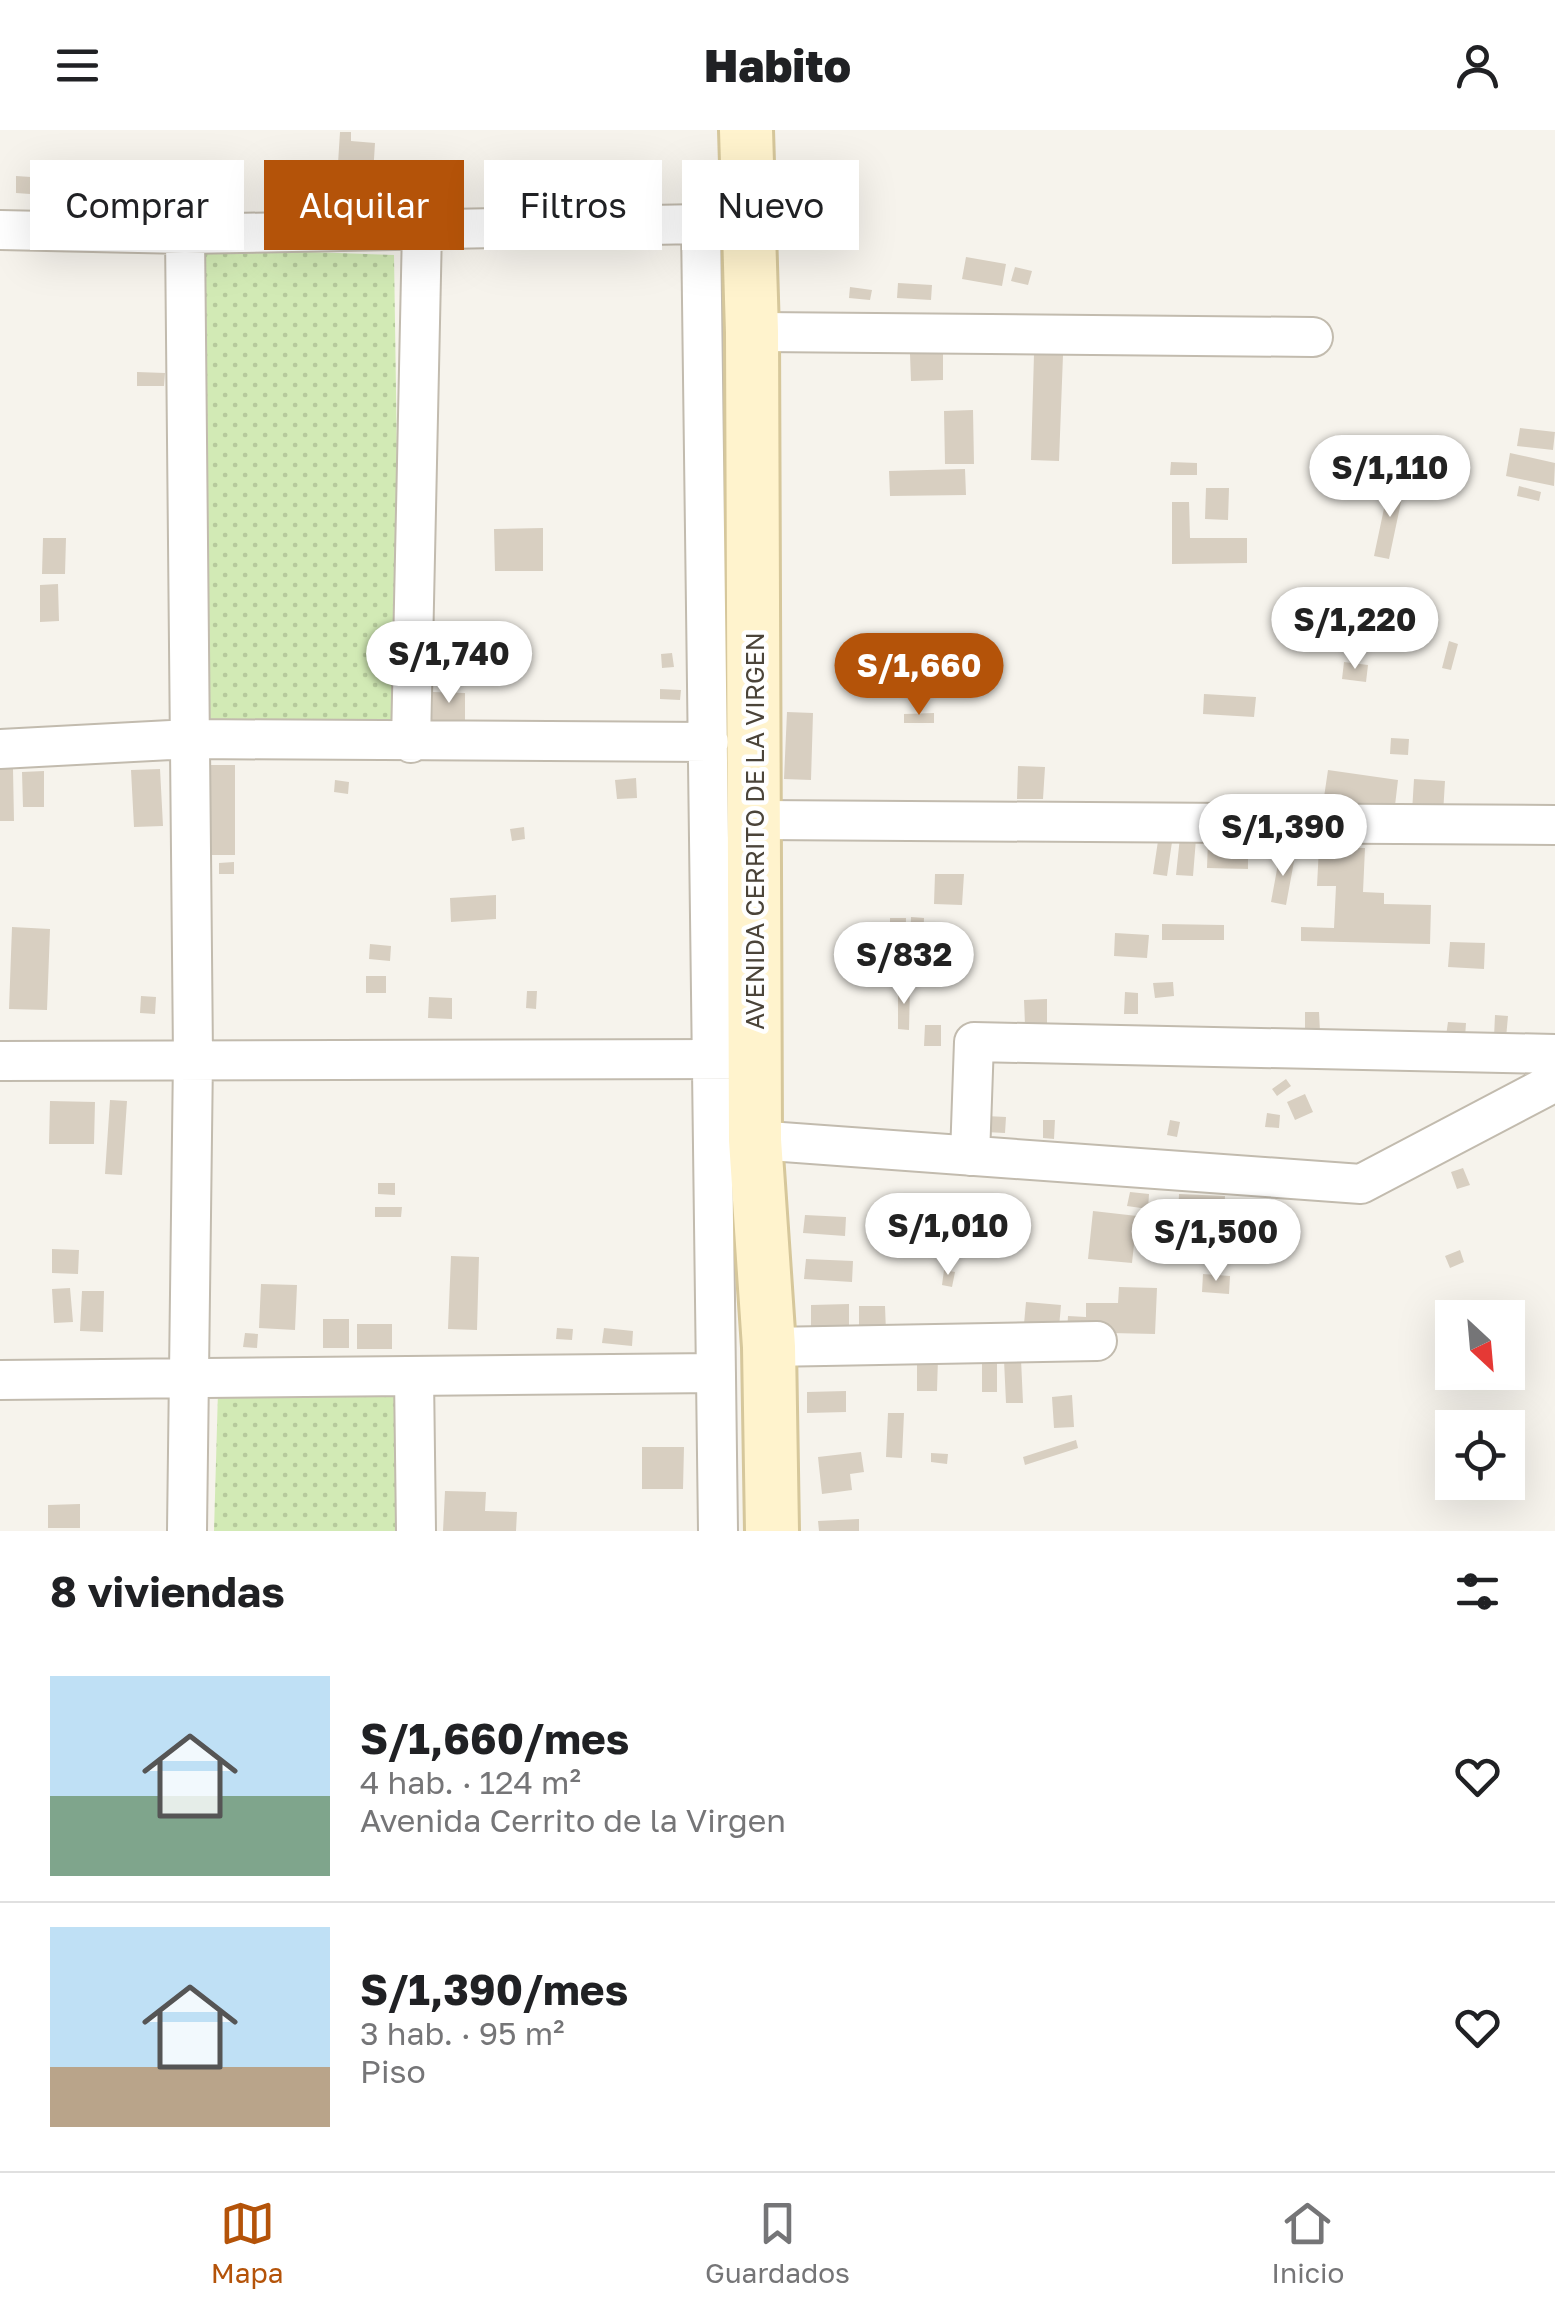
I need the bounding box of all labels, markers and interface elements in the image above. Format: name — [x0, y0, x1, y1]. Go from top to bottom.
icon: menu — [50, 38, 105, 93]
text: Habito — [704, 38, 851, 92]
icon: person — [1450, 38, 1505, 93]
chip: Comprar — [30, 160, 244, 250]
chip: Alquilar — [264, 160, 464, 250]
chip: Filtros — [484, 160, 662, 250]
chip: Nuevo — [682, 160, 859, 250]
pin: S/1,110 — [1298, 435, 1482, 520]
text: S/1,110 — [1331, 448, 1449, 486]
pin: S/1,220 — [1263, 587, 1447, 672]
text: S/1,220 — [1293, 600, 1417, 638]
pin: S/1,740 — [357, 621, 541, 706]
street label: AVENIDA CERRITO DE LA VIRGEN — [739, 632, 770, 1030]
pin: S/1,660 — [827, 633, 1011, 718]
text: S/1,740 — [388, 634, 510, 672]
text: S/1,660 — [857, 646, 981, 684]
pin: S/1,390 — [1191, 794, 1375, 879]
text: S/1,390 — [1221, 807, 1345, 845]
pin: S/832 — [834, 922, 974, 1007]
text: S/832 — [856, 935, 952, 973]
pin: S/1,010 — [856, 1193, 1040, 1278]
pin: S/1,500 — [1124, 1199, 1308, 1284]
text: S/1,010 — [887, 1206, 1009, 1244]
text: S/1,500 — [1154, 1212, 1278, 1250]
north arrow — [1435, 1300, 1525, 1390]
map controls — [1435, 1300, 1525, 1500]
button: locate — [1435, 1410, 1525, 1500]
icon: filters — [1450, 1564, 1505, 1619]
text: 8 viviendas — [50, 1566, 285, 1616]
text: S/1,660/mes — [360, 1713, 629, 1763]
icon: home — [130, 1716, 250, 1836]
icon: heart — [1450, 1749, 1505, 1804]
text: 4 hab. · 124 m² — [360, 1763, 581, 1801]
text: Avenida Cerrito de la Virgen — [360, 1801, 786, 1839]
text: S/1,390/mes — [360, 1964, 628, 2014]
icon: home — [130, 1967, 250, 2087]
icon: heart — [1450, 2000, 1505, 2055]
text: 3 hab. · 95 m² — [360, 2014, 564, 2052]
text: Piso — [360, 2052, 426, 2090]
tab: Mapa — [211, 2196, 284, 2289]
tab: Guardados — [705, 2196, 850, 2289]
tab: Inicio — [1271, 2196, 1344, 2289]

